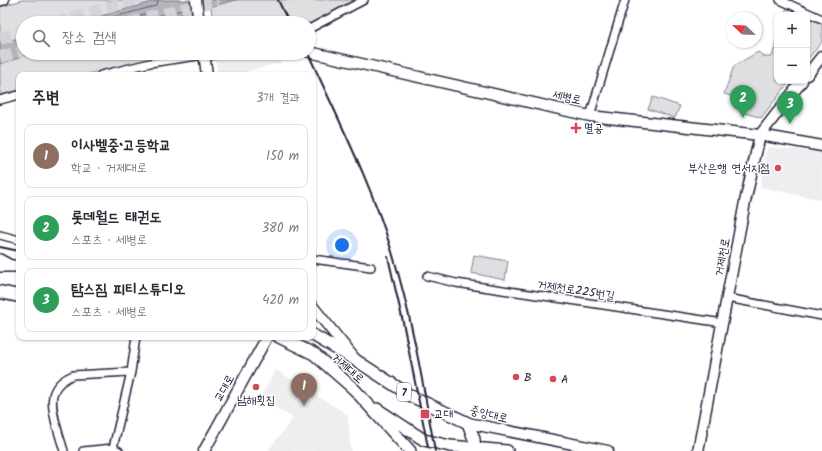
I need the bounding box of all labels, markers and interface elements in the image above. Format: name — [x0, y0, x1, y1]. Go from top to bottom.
north arrow — [726, 12, 762, 48]
map controls — [774, 12, 810, 84]
button: + — [774, 12, 810, 48]
search box — [16, 16, 316, 60]
text: 장소 검색 — [62, 26, 116, 50]
icon: search — [30, 27, 52, 49]
button: − — [774, 48, 810, 84]
text: 주변 — [32, 85, 59, 112]
street label: 세병로 — [551, 85, 583, 110]
pin: 2 — [730, 85, 756, 118]
text: 3개 결과 — [256, 88, 300, 109]
pin: 3 — [777, 91, 803, 124]
place label: 멸공 — [584, 119, 603, 138]
marker: 멸공 — [571, 123, 581, 133]
text: 이사벨중•고등학교 — [71, 134, 171, 158]
text: 1 — [44, 146, 48, 167]
text: 150 m — [266, 146, 299, 167]
text: 학교 · 거제대로 — [71, 158, 147, 179]
place label: 부산은행 연서지점 — [688, 159, 770, 178]
marker: 부산은행 연서지점 — [773, 163, 783, 173]
text: 롯데월드 태권도 — [71, 206, 161, 230]
text: 2 — [42, 218, 50, 239]
text: 380 m — [262, 218, 299, 239]
text: 스포츠 · 세병로 — [71, 230, 147, 251]
your location — [332, 235, 352, 255]
street label: 거제천로 — [709, 236, 736, 278]
street label: 거제천로225번길 — [536, 275, 616, 306]
text: 탐스짐 피티스튜디오 — [71, 278, 185, 302]
text: 3 — [42, 290, 50, 311]
text: 420 m — [262, 290, 299, 311]
text: 스포츠 · 세병로 — [71, 302, 147, 323]
street label: 거제대로 — [327, 348, 368, 388]
place label: B — [524, 368, 532, 387]
place label: A — [561, 370, 568, 389]
street label: 교대로 — [209, 371, 240, 406]
marker: B — [511, 372, 521, 382]
pin: 1 — [291, 373, 317, 406]
marker: A — [548, 374, 558, 384]
marker: 남해횟집 — [251, 382, 261, 392]
road number: 7 — [397, 383, 411, 401]
place label: 남해횟집 — [237, 391, 275, 410]
street label: 중앙대로 — [468, 401, 510, 428]
place label: 교대 — [434, 405, 453, 424]
marker: 교대 — [419, 408, 431, 420]

